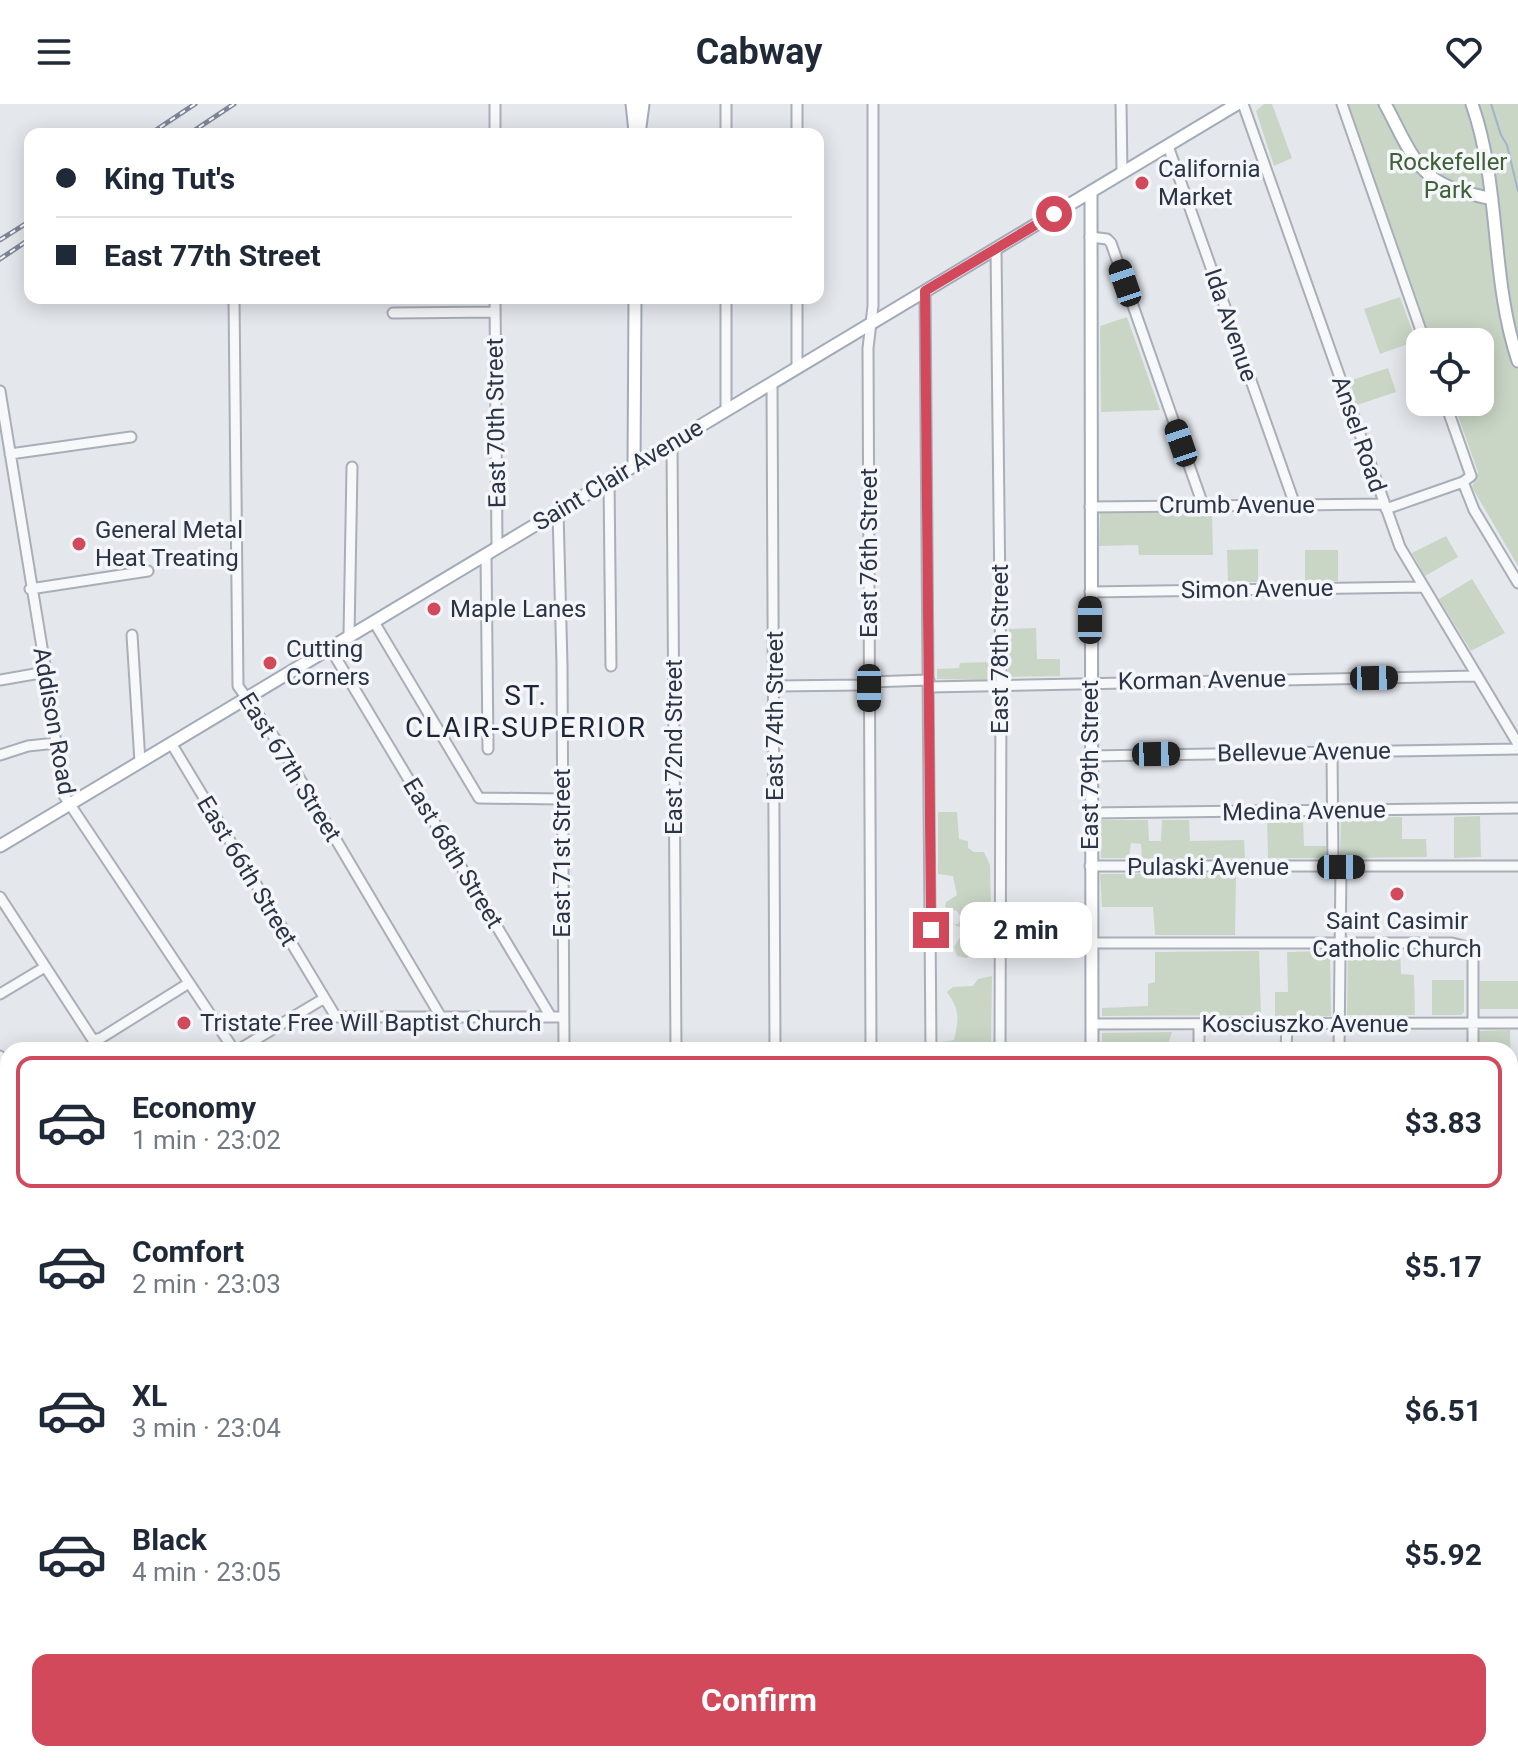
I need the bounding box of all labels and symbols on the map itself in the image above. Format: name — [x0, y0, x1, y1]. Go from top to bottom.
park label: Rockefeller Park — [1388, 148, 1508, 204]
place label: California Market — [1158, 155, 1261, 211]
marker: California Market — [1133, 174, 1151, 192]
route start — [1036, 196, 1072, 232]
car — [1106, 256, 1144, 310]
street label: Ida Avenue — [1199, 265, 1263, 385]
street label: East 70th Street — [481, 338, 511, 508]
street label: Ansel Road — [1326, 372, 1392, 496]
street label: Saint Clair Avenue — [528, 413, 708, 537]
car — [1162, 416, 1200, 470]
street label: East 76th Street — [855, 468, 883, 638]
street label: Crumb Avenue — [1159, 491, 1315, 519]
place label: General Metal Heat Treating — [95, 516, 243, 572]
marker: General Metal Heat Treating — [70, 535, 88, 553]
street label: East 78th Street — [986, 564, 1014, 734]
street label: Simon Avenue — [1181, 574, 1333, 604]
place label: Maple Lanes — [450, 595, 586, 623]
car — [1078, 596, 1102, 644]
marker: Maple Lanes — [425, 600, 443, 618]
street label: East 74th Street — [761, 631, 789, 801]
place label: Cutting Corners — [286, 635, 370, 691]
street label: Addison Road — [27, 645, 81, 797]
marker: Cutting Corners — [261, 654, 279, 672]
street label: East 72nd Street — [660, 659, 688, 835]
car — [857, 664, 881, 712]
street label: Korman Avenue — [1118, 665, 1286, 695]
car — [1350, 666, 1398, 690]
district label: ST. CLAIR-SUPERIOR — [405, 679, 647, 744]
street label: East 79th Street — [1076, 680, 1104, 850]
street label: East 67th Street — [233, 687, 347, 847]
street label: Bellevue Avenue — [1217, 736, 1391, 768]
car — [1132, 742, 1180, 766]
street label: East 71st Street — [548, 768, 576, 938]
street label: East 68th Street — [397, 773, 509, 933]
street label: East 66th Street — [191, 791, 303, 951]
street label: Medina Avenue — [1222, 796, 1386, 826]
street label: Pulaski Avenue — [1127, 853, 1289, 881]
car — [1317, 855, 1365, 879]
marker: Saint Casimir Catholic Church — [1388, 885, 1406, 903]
callout: 2 min — [959, 902, 1091, 958]
place label: Saint Casimir Catholic Church — [1312, 907, 1482, 963]
route end — [913, 912, 949, 948]
place label: Tristate Free Will Baptist Church — [200, 1009, 541, 1037]
street label: Kosciuszko Avenue — [1201, 1010, 1409, 1038]
marker: Tristate Free Will Baptist Church — [175, 1014, 193, 1032]

